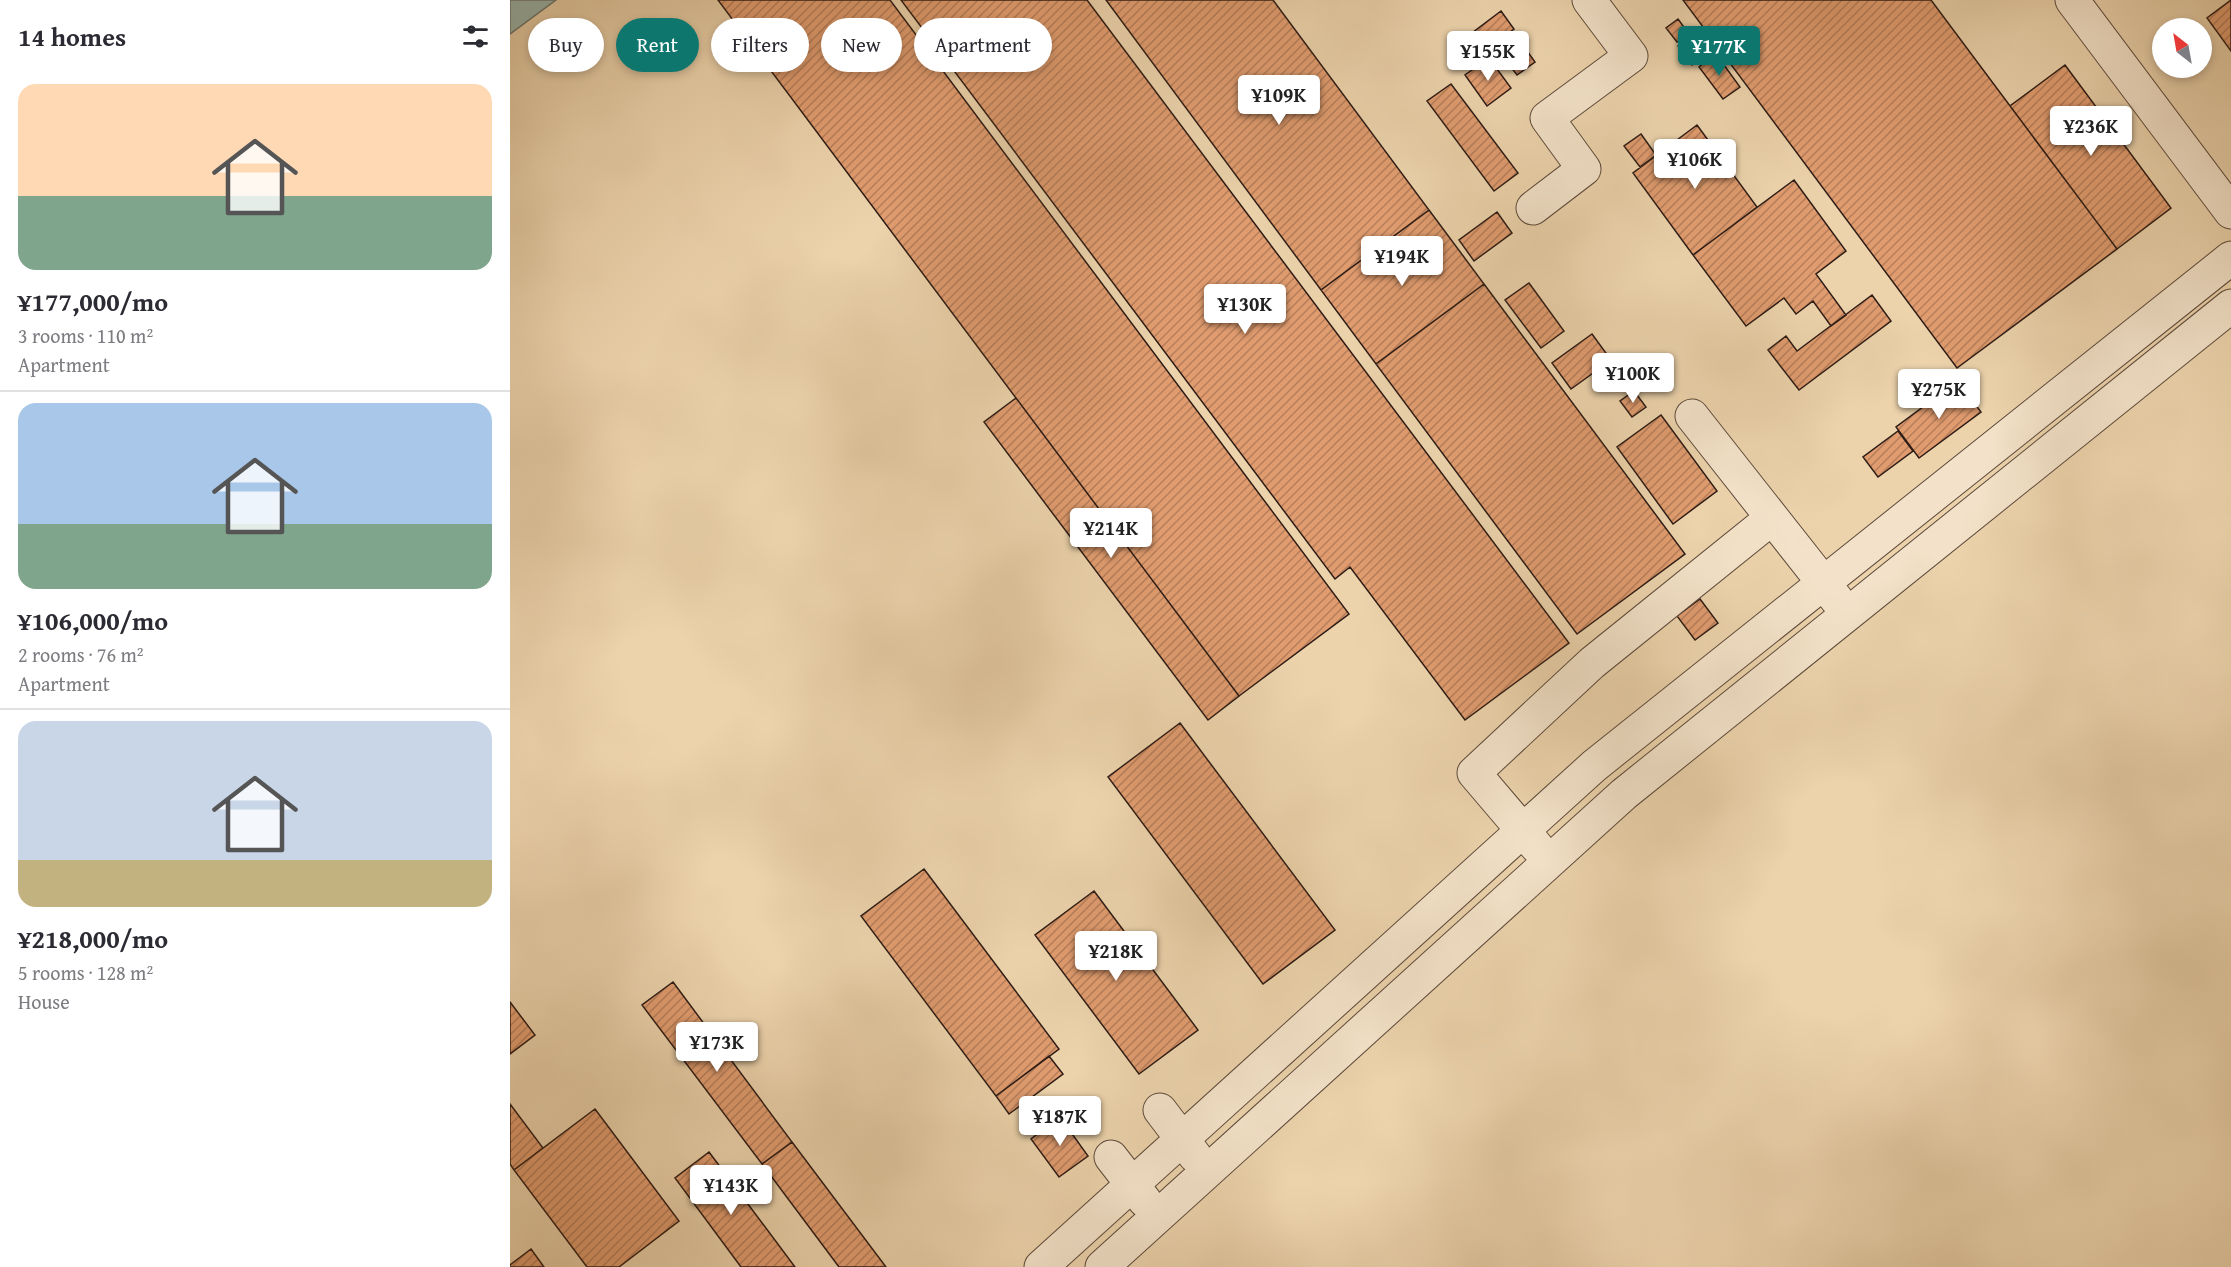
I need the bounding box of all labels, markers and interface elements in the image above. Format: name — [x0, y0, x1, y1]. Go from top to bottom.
text: 14 homes — [18, 17, 126, 56]
chip: Buy — [528, 18, 604, 72]
chip: Rent — [616, 18, 699, 72]
chip: Filters — [711, 18, 809, 72]
chip: New — [821, 18, 902, 72]
chip: Apartment — [914, 18, 1052, 72]
north arrow — [2152, 18, 2212, 78]
map controls — [2152, 18, 2212, 78]
icon: filters — [459, 20, 492, 53]
pin: ¥177K — [1677, 26, 1761, 77]
pin: ¥155K — [1446, 31, 1530, 82]
text: ¥177K — [1692, 31, 1746, 60]
text: ¥155K — [1461, 36, 1515, 65]
pin: ¥109K — [1237, 75, 1321, 126]
text: ¥109K — [1252, 80, 1306, 109]
pin: ¥236K — [2049, 106, 2133, 157]
text: ¥236K — [2064, 111, 2118, 140]
icon: home — [201, 123, 309, 231]
pin: ¥106K — [1653, 139, 1737, 190]
text: ¥106K — [1668, 144, 1722, 173]
pin: ¥194K — [1360, 236, 1444, 287]
text: ¥194K — [1375, 241, 1429, 270]
text: ¥177,000/mo — [18, 282, 168, 321]
pin: ¥130K — [1203, 284, 1287, 335]
text: ¥130K — [1218, 289, 1272, 318]
text: 3 rooms · 110 m² — [18, 321, 153, 350]
text: Apartment — [18, 350, 110, 379]
pin: ¥100K — [1591, 353, 1675, 404]
text: ¥100K — [1606, 358, 1660, 387]
pin: ¥275K — [1897, 369, 1981, 420]
text: ¥275K — [1912, 374, 1966, 403]
icon: home — [201, 442, 309, 550]
pin: ¥214K — [1069, 508, 1153, 559]
text: ¥214K — [1084, 513, 1138, 542]
text: ¥106,000/mo — [18, 601, 168, 640]
text: 2 rooms · 76 m² — [18, 640, 144, 669]
text: Apartment — [18, 669, 110, 698]
icon: home — [201, 760, 309, 868]
text: ¥218,000/mo — [18, 919, 168, 958]
pin: ¥218K — [1074, 931, 1158, 982]
text: ¥218K — [1089, 936, 1143, 965]
text: 5 rooms · 128 m² — [18, 958, 153, 987]
text: House — [18, 987, 70, 1016]
pin: ¥173K — [675, 1022, 759, 1073]
text: ¥173K — [690, 1027, 744, 1056]
pin: ¥187K — [1018, 1096, 1102, 1147]
text: ¥187K — [1033, 1101, 1087, 1130]
pin: ¥143K — [689, 1165, 773, 1216]
text: ¥143K — [704, 1170, 758, 1199]

